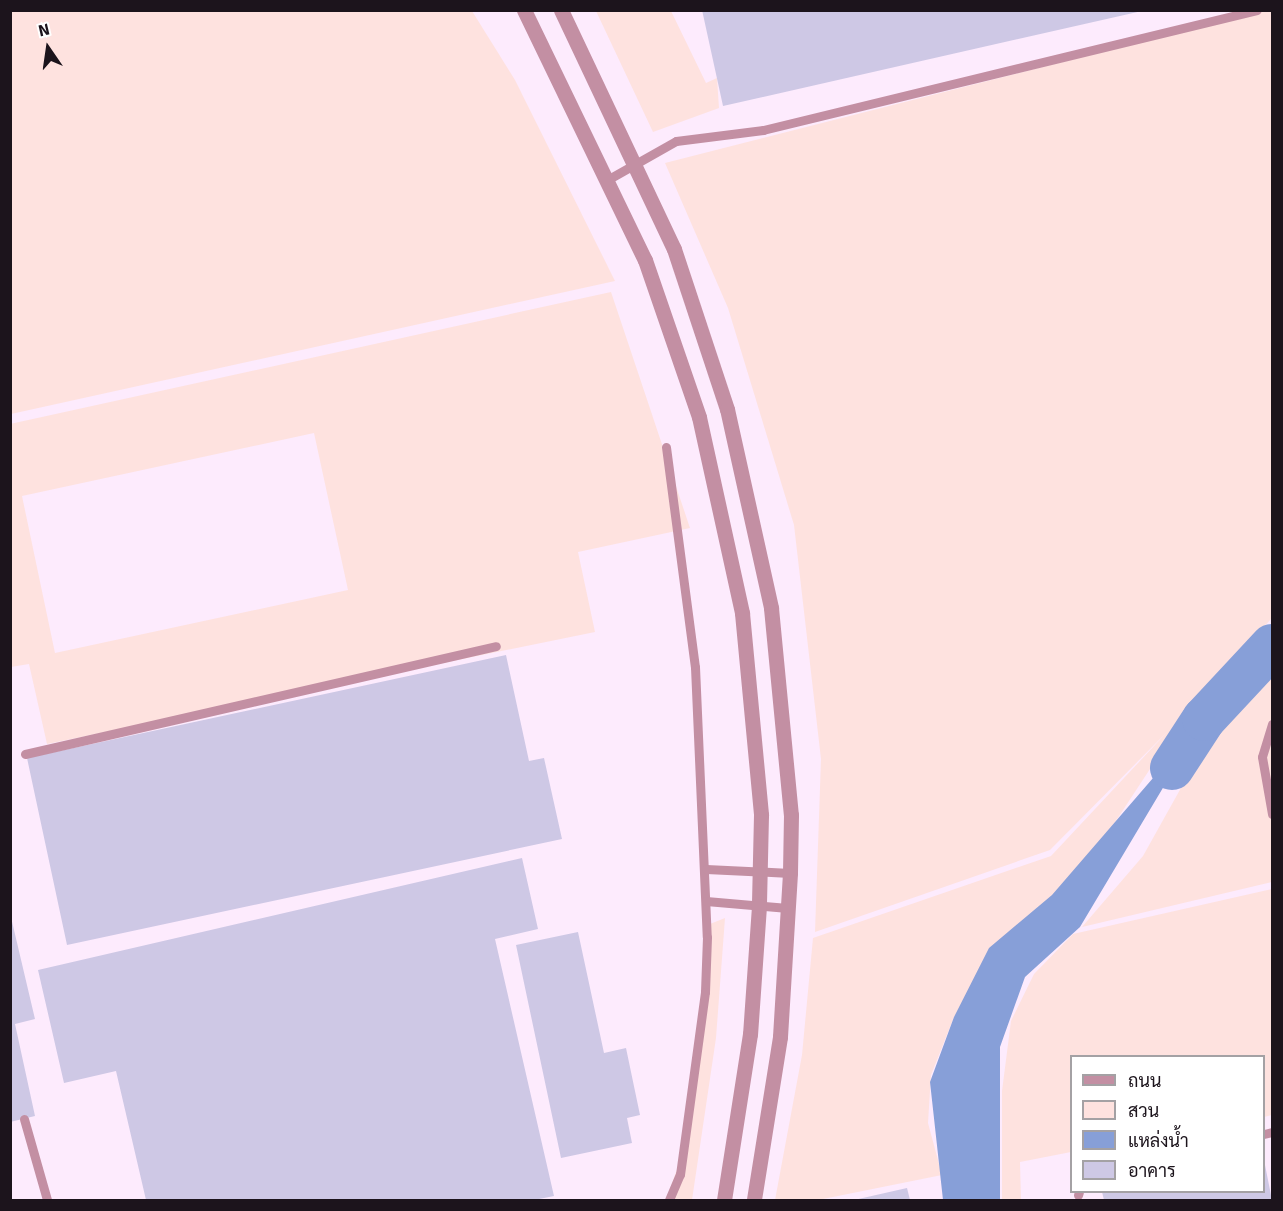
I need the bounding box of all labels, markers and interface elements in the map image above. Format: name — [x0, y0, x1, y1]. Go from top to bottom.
north arrow — [18, 18, 78, 78]
text: N — [36, 19, 52, 41]
legend — [1070, 1055, 1265, 1193]
text: ถนน — [1128, 1070, 1161, 1092]
text: สวน — [1128, 1100, 1159, 1122]
text: แหล่งน้ำ — [1128, 1130, 1189, 1152]
text: อาคาร — [1128, 1160, 1176, 1182]

